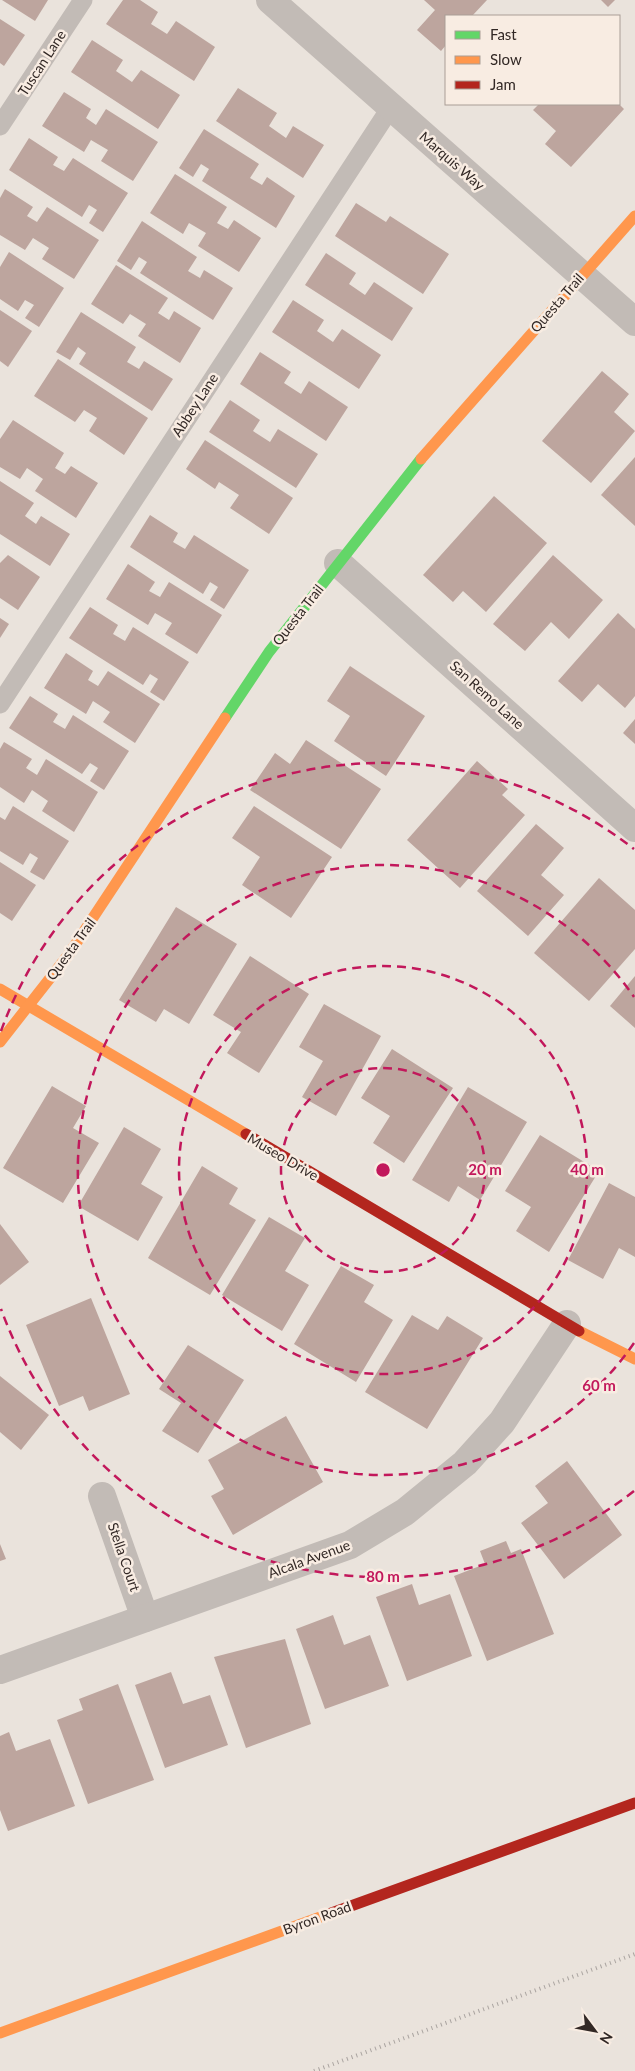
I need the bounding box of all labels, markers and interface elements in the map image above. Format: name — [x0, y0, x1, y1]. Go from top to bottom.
legend — [445, 15, 620, 105]
text: Fast — [490, 25, 517, 43]
street label: Tuscan Lane — [14, 27, 69, 99]
text: Slow — [490, 50, 522, 68]
text: Jam — [490, 75, 516, 93]
street label: Marquis Way — [416, 128, 489, 194]
street label: Questa Trail — [526, 270, 587, 336]
street label: Abbey Lane — [168, 370, 221, 440]
street label: Questa Trail — [268, 581, 327, 649]
street label: San Remo Lane — [447, 657, 528, 732]
street label: Questa Trail — [42, 914, 99, 983]
street label: Museo Drive — [245, 1129, 322, 1184]
text: 20 m — [468, 1160, 502, 1178]
text: 40 m — [570, 1160, 604, 1178]
centre of rings — [374, 1161, 392, 1179]
text: 60 m — [582, 1376, 616, 1394]
street label: Stella Court — [105, 1520, 144, 1594]
street label: Alcala Avenue — [265, 1536, 352, 1581]
text: 80 m — [366, 1567, 400, 1585]
street label: Byron Road — [280, 1897, 353, 1938]
north arrow — [570, 2006, 620, 2056]
text: N — [596, 2029, 617, 2047]

